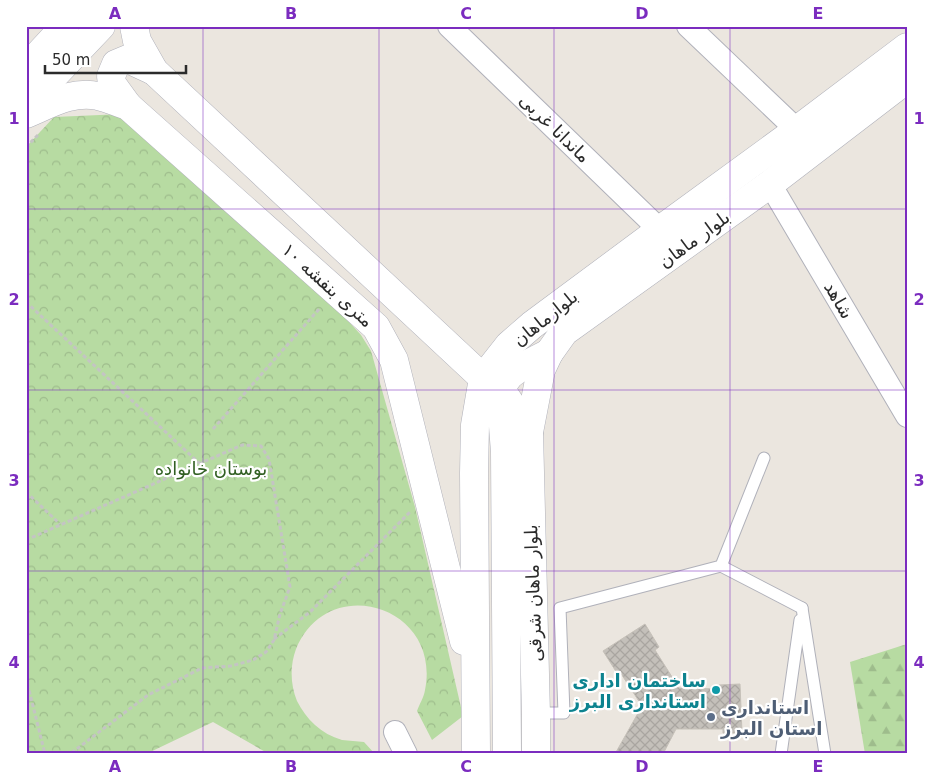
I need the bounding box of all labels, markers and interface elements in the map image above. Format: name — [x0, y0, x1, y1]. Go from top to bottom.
text: A — [109, 4, 122, 23]
text: B — [285, 4, 297, 23]
text: C — [460, 4, 472, 23]
text: D — [635, 4, 649, 23]
text: E — [813, 4, 823, 23]
scale bar — [45, 42, 186, 74]
text: 50 m — [52, 51, 90, 69]
street label: ماندانا غربی — [515, 89, 595, 168]
text: 1 — [8, 109, 20, 128]
text: 1 — [913, 109, 925, 128]
street label: بلوار ماهان — [654, 206, 734, 273]
street label: ۱۰ متری بنفشه — [278, 239, 378, 332]
street label: شاهد — [820, 278, 858, 322]
street label: بلوارماهان — [508, 286, 582, 351]
text: 2 — [8, 290, 20, 309]
text: 2 — [913, 290, 925, 309]
park label: بوستان خانواده — [155, 458, 267, 480]
text: 3 — [8, 471, 20, 490]
text: 3 — [913, 471, 925, 490]
street label: بلوار ماهان شرقی — [520, 524, 547, 662]
text: 4 — [8, 653, 20, 672]
text: 4 — [913, 653, 925, 672]
place label: ساختمان اداری استانداری البرز — [569, 670, 706, 713]
marker: ساختمان اداری استانداری البرز — [710, 684, 722, 696]
place label: استانداری استان البرز — [720, 697, 822, 740]
marker: استانداری استان البرز — [705, 711, 717, 723]
text: A — [109, 757, 122, 776]
text: B — [285, 757, 297, 776]
text: C — [460, 757, 472, 776]
text: D — [635, 757, 649, 776]
text: E — [813, 757, 823, 776]

